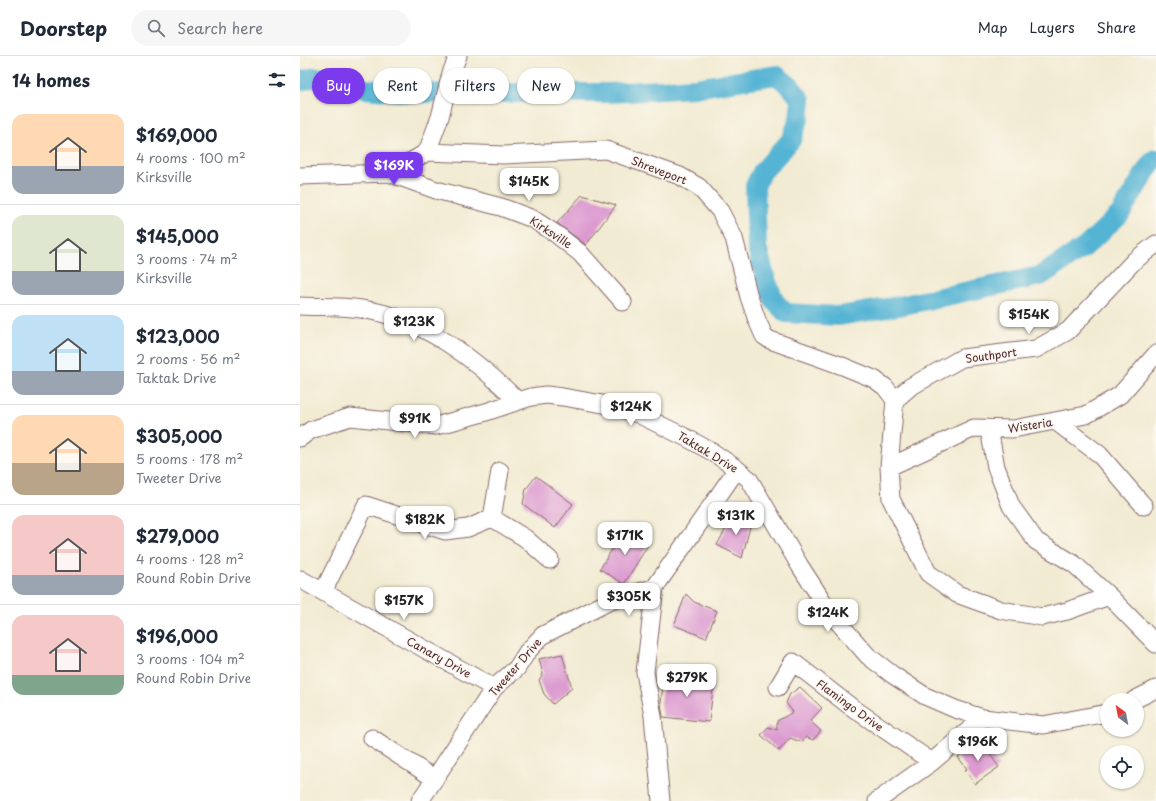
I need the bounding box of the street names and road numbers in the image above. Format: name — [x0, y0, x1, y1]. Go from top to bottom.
street label: Shreveport — [629, 152, 690, 189]
street label: Kirksville — [526, 212, 576, 252]
street label: Southport — [964, 343, 1018, 367]
street label: Wisteria — [1007, 413, 1053, 437]
street label: Taktak Drive — [674, 427, 742, 477]
street label: Canary Drive — [404, 632, 475, 682]
street label: Tweeter Drive — [485, 634, 545, 700]
street label: Flamingo Drive — [813, 675, 887, 735]

